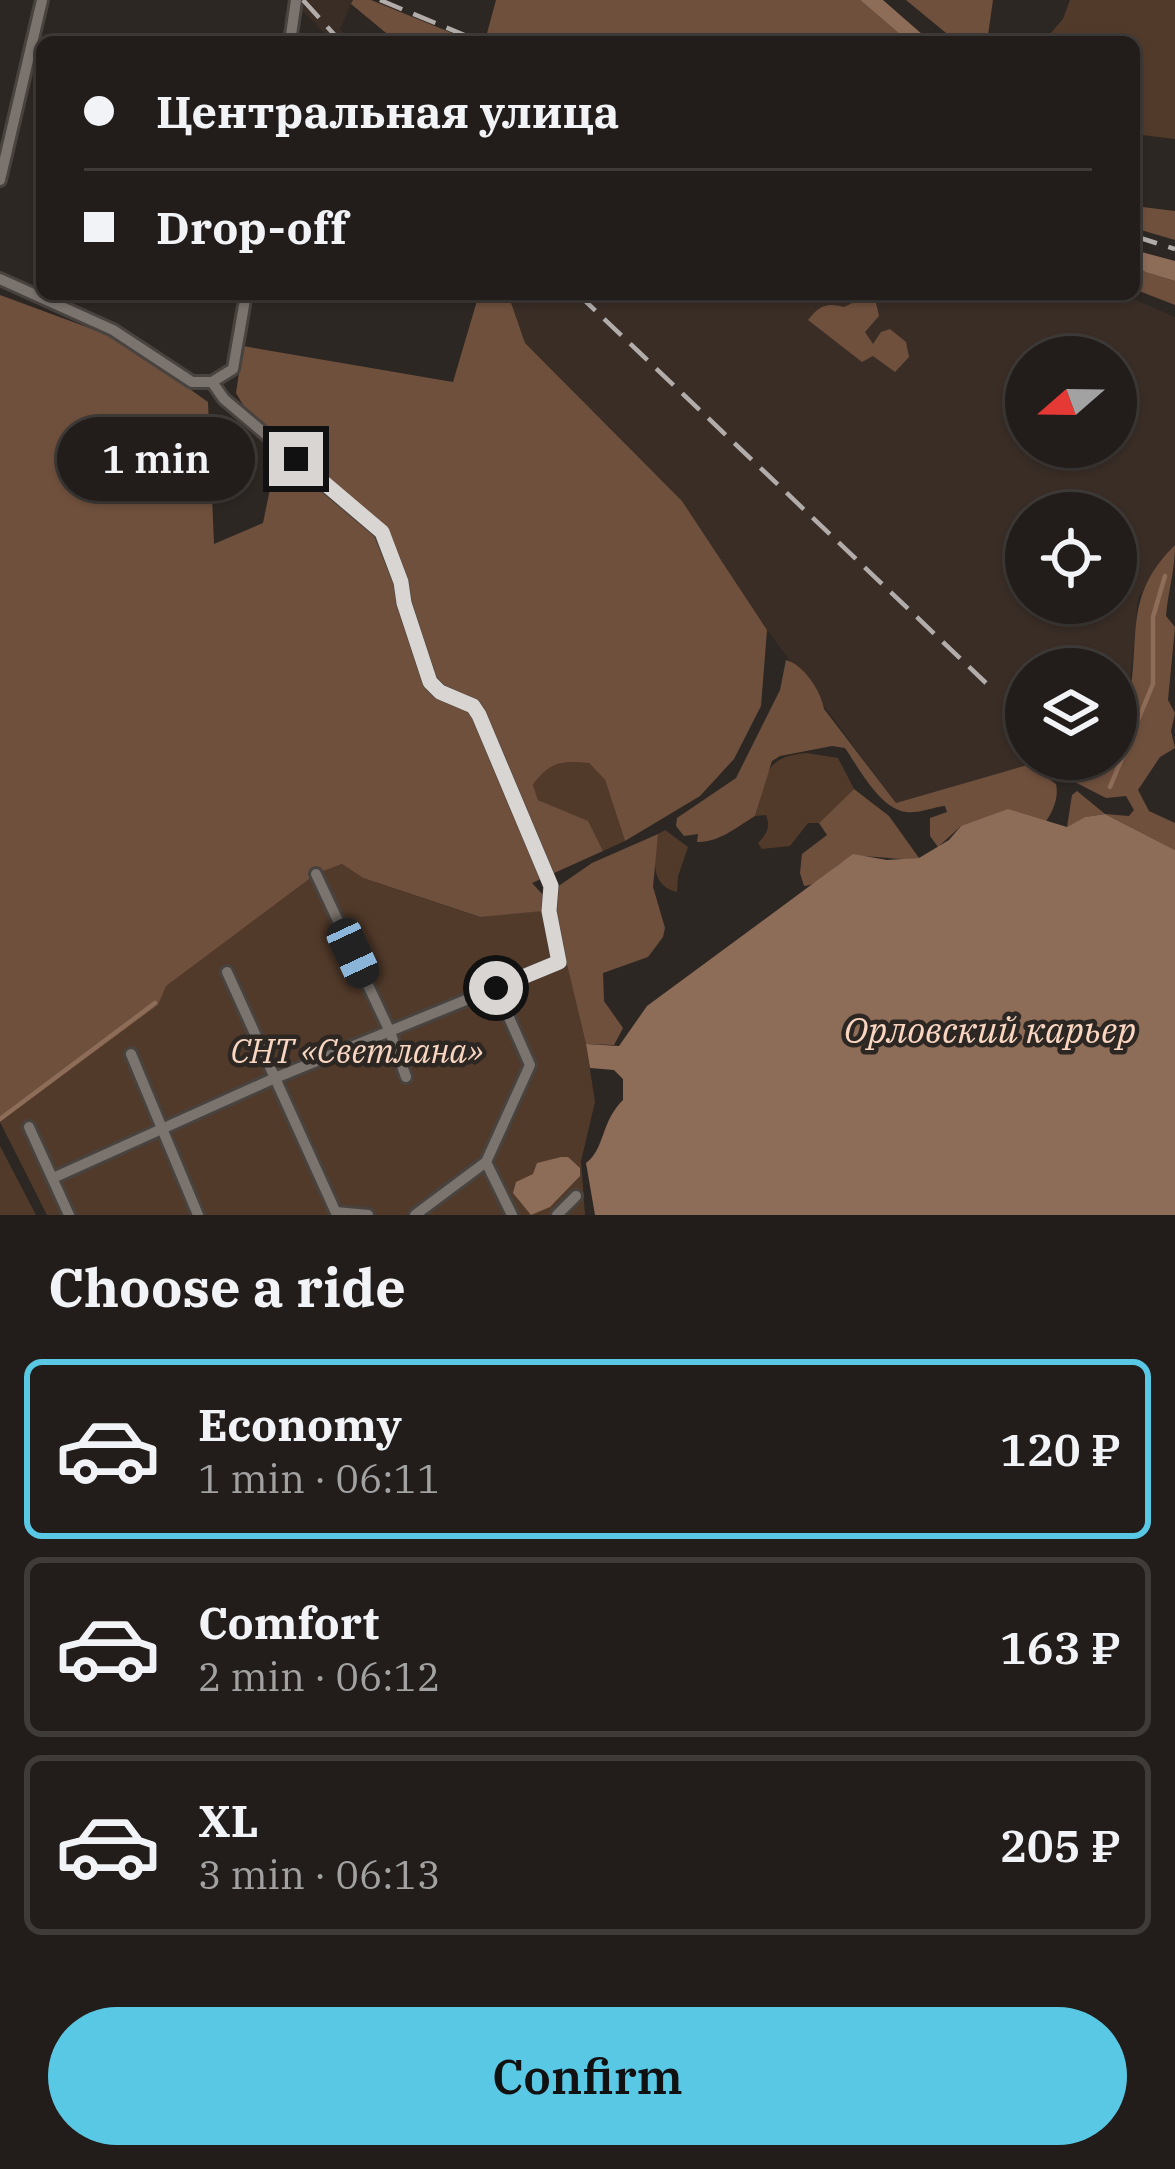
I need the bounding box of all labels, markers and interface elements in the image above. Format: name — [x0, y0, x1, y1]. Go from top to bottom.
text: Центральная улица — [156, 82, 619, 140]
text: Drop-off — [156, 198, 347, 256]
north arrow — [1005, 336, 1137, 468]
map controls — [1005, 336, 1137, 780]
callout: 1 min — [56, 417, 254, 501]
route end — [269, 432, 323, 486]
text: 1 min — [102, 433, 210, 484]
button: locate — [1005, 492, 1137, 624]
button: layers — [1005, 648, 1137, 780]
car — [321, 913, 385, 993]
route start — [469, 961, 523, 1015]
water label: Орловский карьер — [844, 1006, 1136, 1053]
park label: СНТ «Светлана» — [231, 1029, 483, 1072]
text: Choose a ride — [48, 1252, 406, 1322]
icon: car — [54, 1395, 162, 1503]
text: Economy — [198, 1395, 402, 1453]
text: 120 ₽ — [1000, 1420, 1121, 1478]
text: 1 min · 06:11 — [198, 1453, 440, 1504]
icon: car — [54, 1593, 162, 1701]
text: Comfort — [198, 1593, 379, 1651]
text: 163 ₽ — [1000, 1618, 1121, 1676]
text: 2 min · 06:12 — [198, 1651, 440, 1702]
icon: car — [54, 1791, 162, 1899]
text: XL — [198, 1791, 259, 1849]
text: 205 ₽ — [1000, 1816, 1121, 1874]
text: 3 min · 06:13 — [198, 1849, 440, 1900]
button: Confirm — [48, 2007, 1127, 2145]

